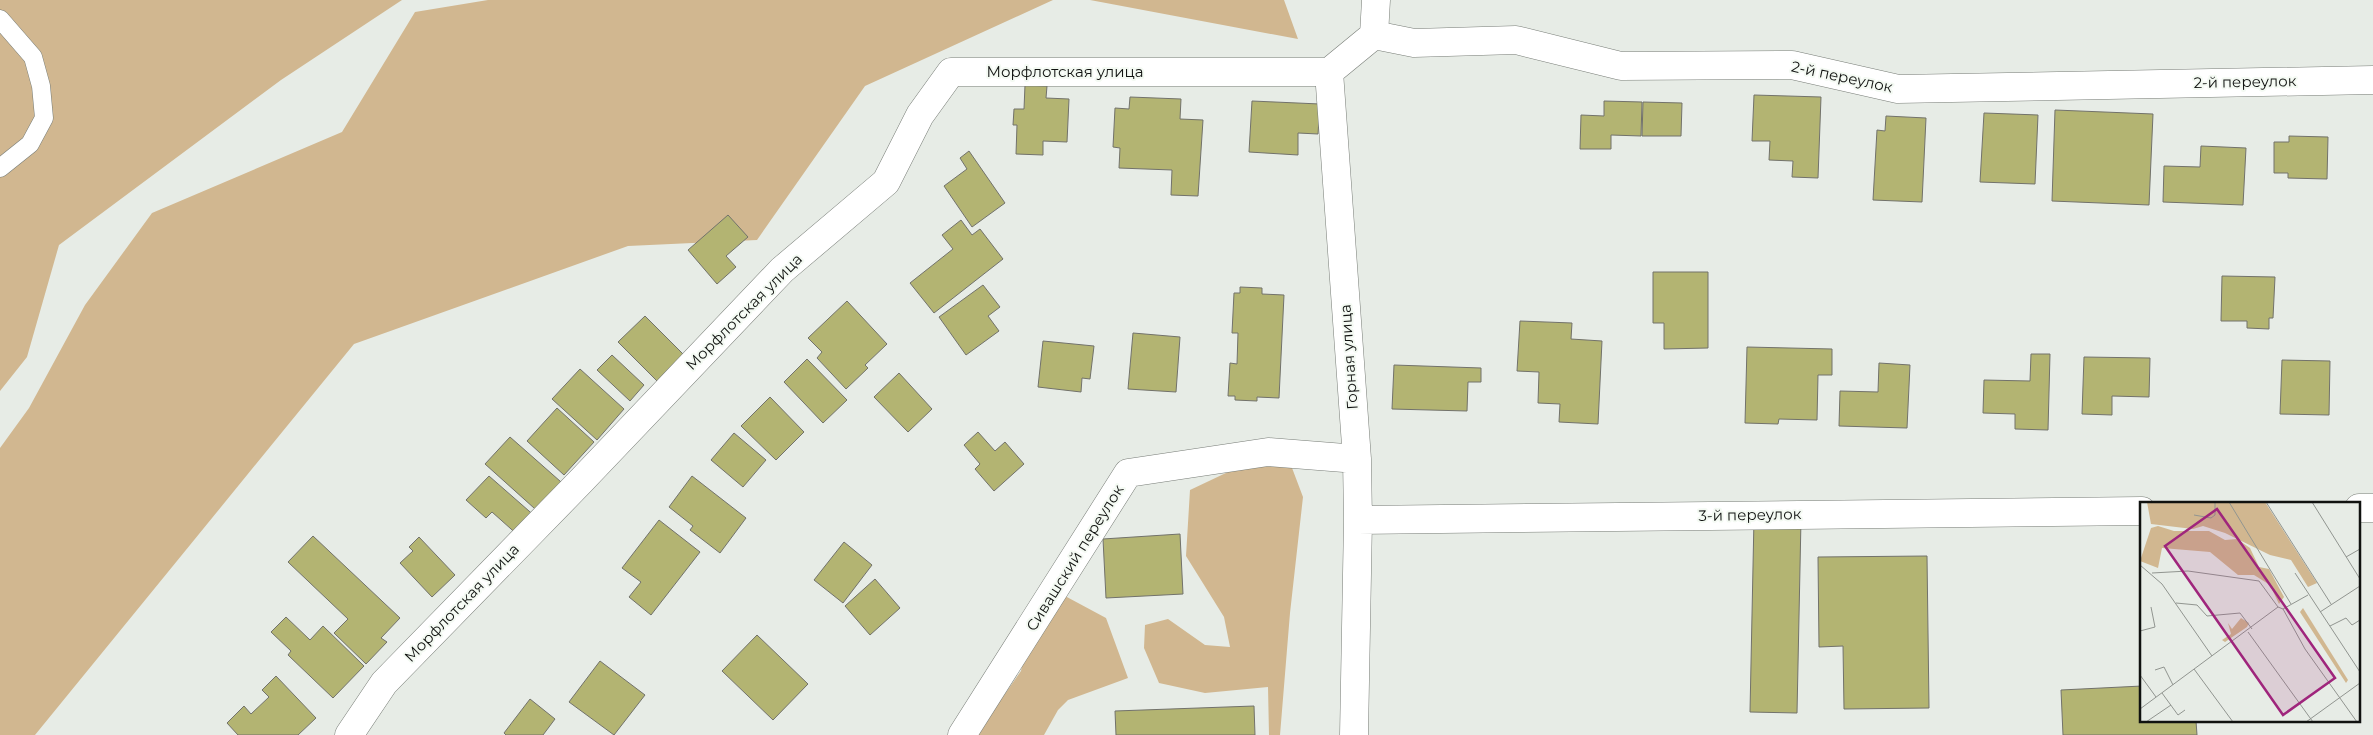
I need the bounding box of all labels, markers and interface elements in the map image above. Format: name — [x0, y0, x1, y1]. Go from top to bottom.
street label: 2-й переулок — [1790, 57, 1895, 97]
street label: Морфлотская улица — [986, 62, 1144, 81]
street label: 2-й переулок — [2193, 71, 2297, 92]
street label: Морфлотская улица — [681, 249, 806, 374]
street label: Горная улица — [1335, 304, 1362, 410]
street label: Сивашский переулок — [1022, 481, 1128, 634]
inset map — [2140, 502, 2360, 722]
street label: 3-й переулок — [1698, 504, 1802, 525]
street label: Морфлотская улица — [400, 540, 523, 666]

